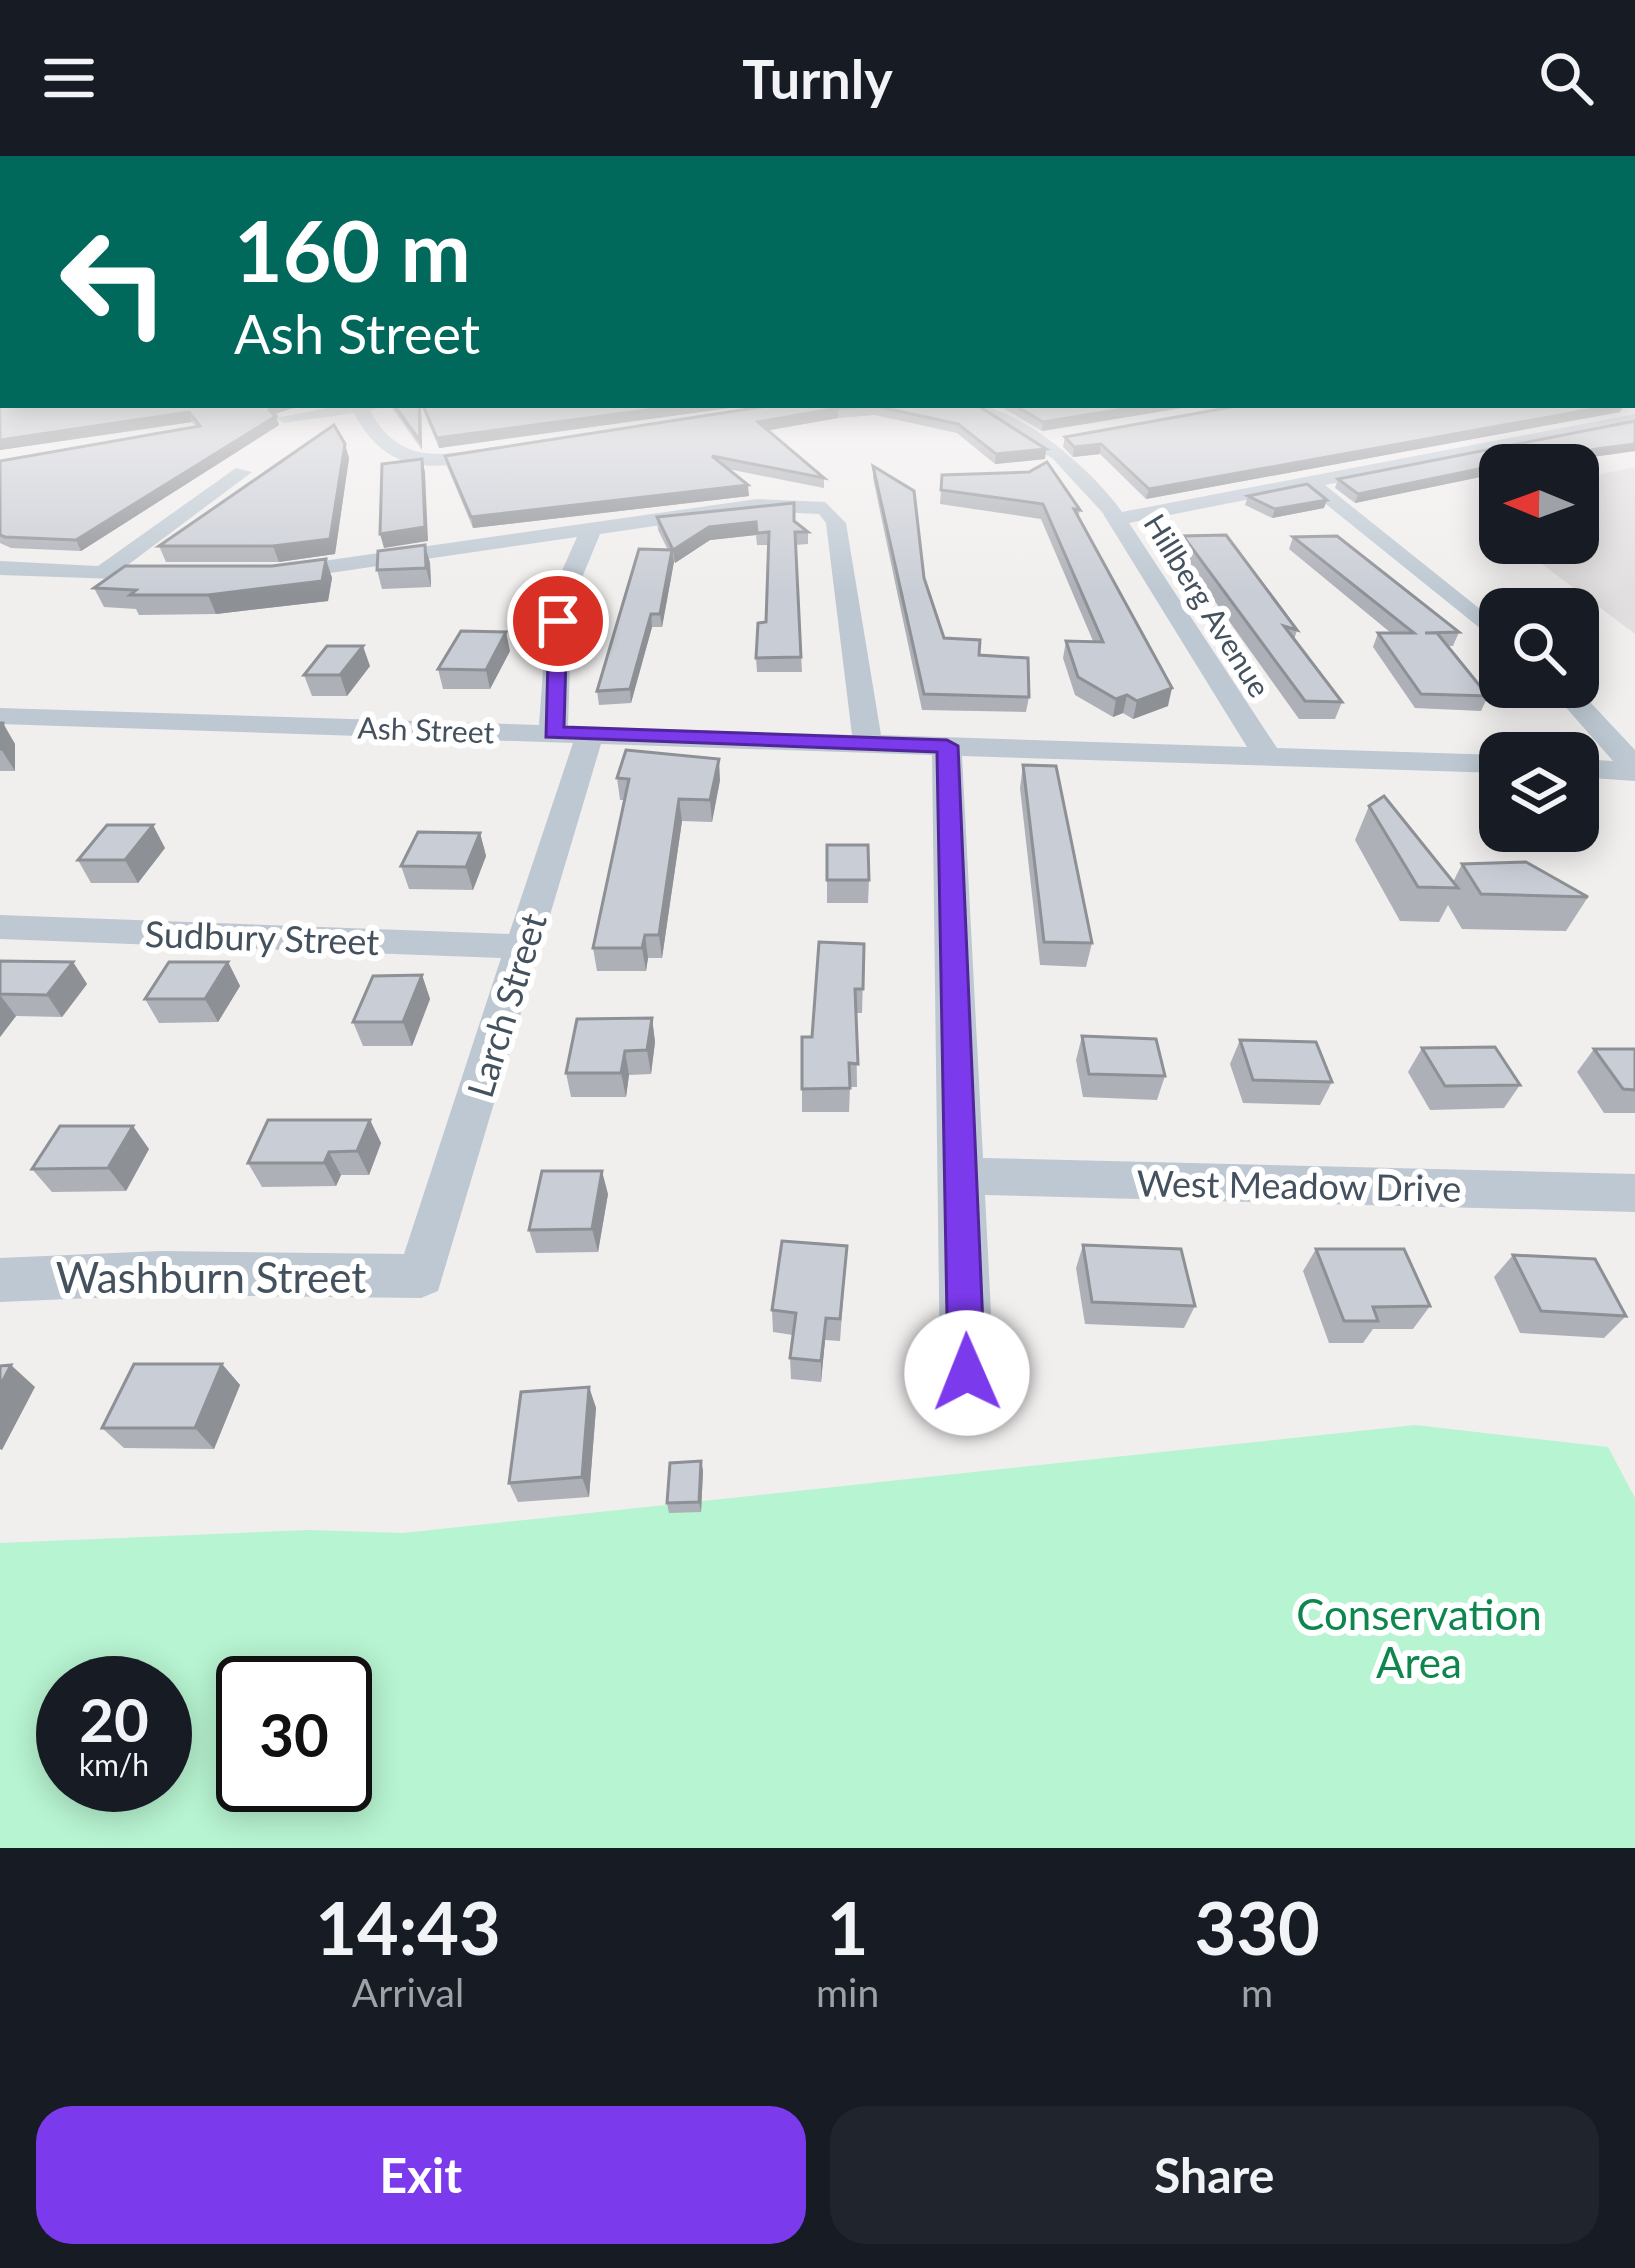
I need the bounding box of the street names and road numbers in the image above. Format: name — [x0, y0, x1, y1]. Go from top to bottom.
street label: Hillberg Avenue — [1137, 507, 1279, 703]
street label: Ash Street — [357, 709, 495, 749]
street label: Larch Street — [457, 908, 555, 1102]
street label: Sudbury Street — [144, 911, 380, 963]
street label: West Meadow Drive — [1136, 1160, 1462, 1210]
street label: Washburn Street — [56, 1252, 366, 1302]

